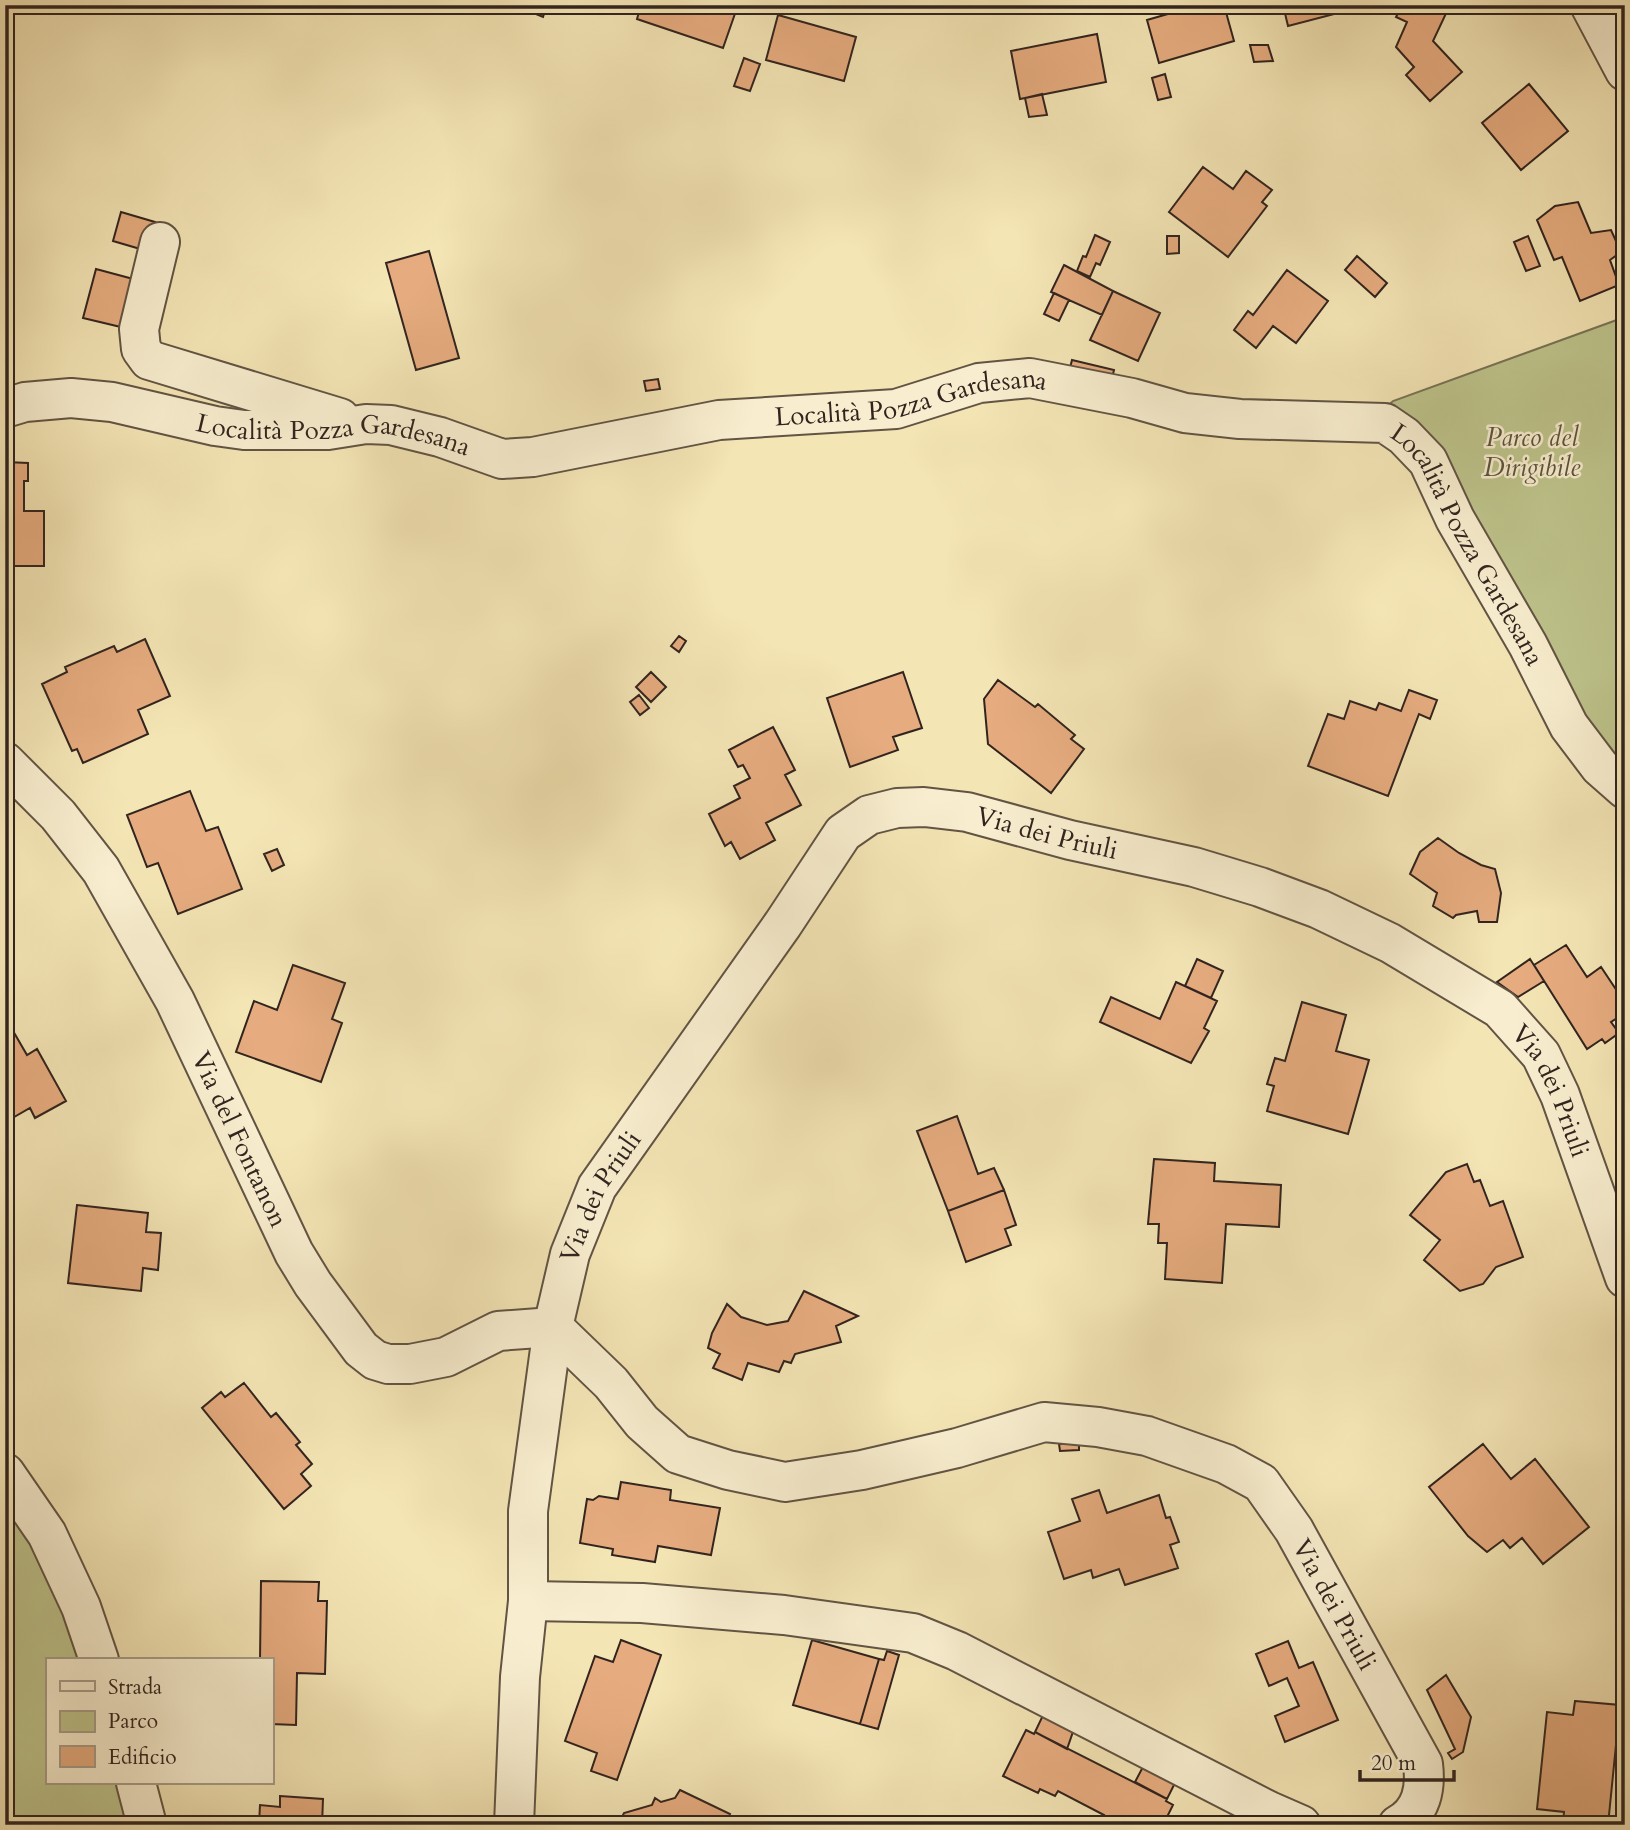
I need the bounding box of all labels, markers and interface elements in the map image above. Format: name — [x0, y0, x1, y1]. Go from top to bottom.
street label: Località Pozza Gardesana — [774, 360, 1050, 435]
street label: Località Pozza Gardesana — [193, 405, 475, 464]
street label: Località Pozza Gardesana — [1384, 415, 1552, 672]
park label: Parco del Dirigibile — [1484, 420, 1581, 485]
street label: Via dei Priuli — [972, 798, 1121, 868]
street label: Via dei Priuli — [1504, 1017, 1598, 1162]
street label: Via del Fontanon — [183, 1046, 296, 1233]
street label: Via dei Priuli — [551, 1124, 649, 1268]
street label: Via dei Priuli — [1284, 1533, 1385, 1676]
legend — [46, 1658, 273, 1784]
text: Strada — [108, 1673, 162, 1702]
text: Parco — [108, 1707, 158, 1736]
scale bar — [1360, 1739, 1455, 1783]
text: Edificio — [108, 1743, 177, 1772]
text: 20 m — [1371, 1749, 1416, 1778]

